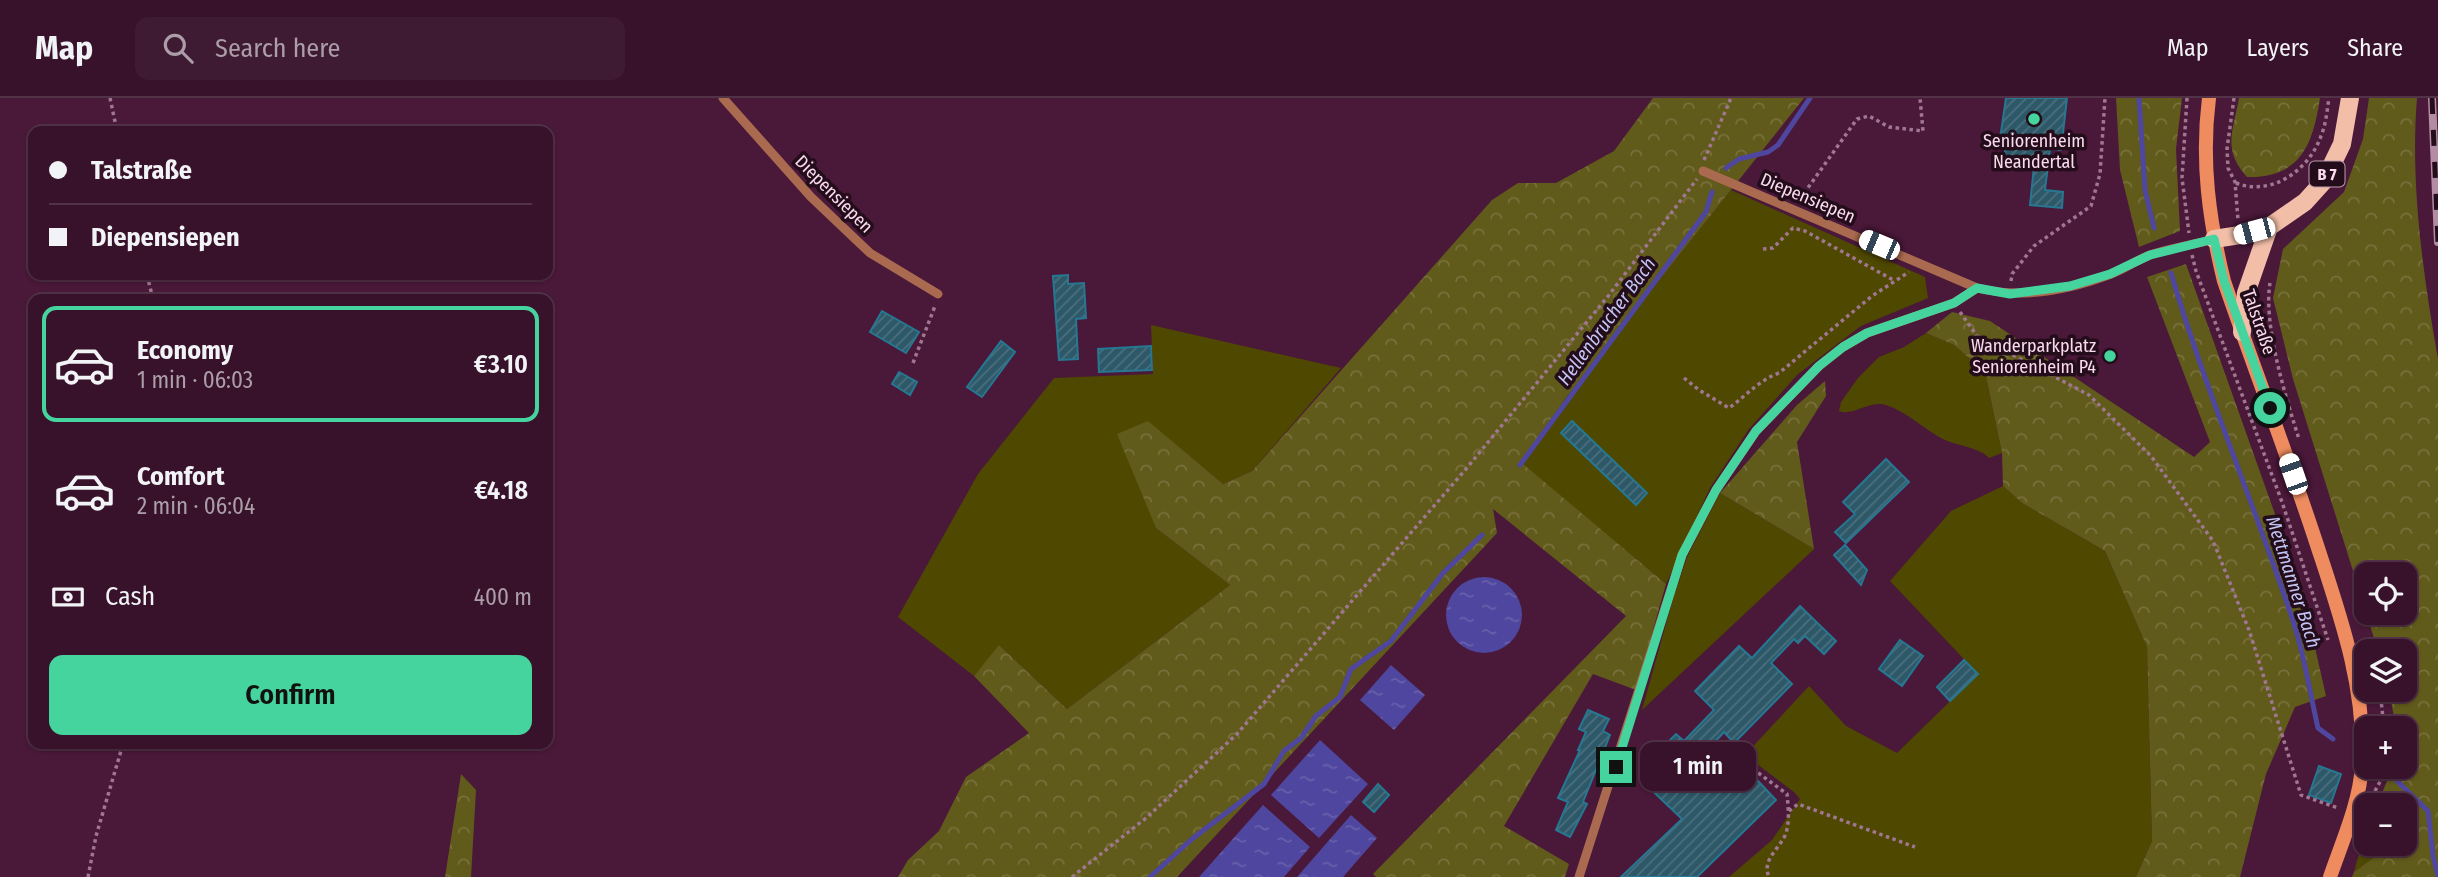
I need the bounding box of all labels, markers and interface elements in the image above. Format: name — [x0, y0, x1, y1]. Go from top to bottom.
search box — [135, 17, 625, 80]
text: Map — [35, 28, 93, 68]
icon: search — [159, 29, 197, 67]
text: Search here — [215, 33, 340, 64]
text: Map — [2167, 34, 2209, 62]
text: Layers — [2247, 34, 2309, 62]
text: Share — [2347, 34, 2403, 62]
marker: Seniorenheim Neandertal — [2026, 111, 2042, 127]
place label: Seniorenheim Neandertal — [1983, 130, 2085, 173]
street label: Diepensiepen — [791, 151, 877, 237]
text: Talstraße — [91, 155, 192, 186]
road number: B 7 — [2310, 162, 2344, 186]
street label: Diepensiepen — [1757, 168, 1859, 228]
car — [2231, 215, 2278, 247]
text: Diepensiepen — [91, 222, 240, 253]
car — [1856, 227, 1903, 263]
water label: Hellenbrucher Bach — [1552, 253, 1660, 390]
street label: Talstraße — [2238, 287, 2280, 358]
icon: car — [53, 333, 116, 396]
text: Economy — [137, 335, 233, 366]
place label: Wanderparkplatz Seniorenheim P4 — [1971, 335, 2096, 378]
marker: Wanderparkplatz Seniorenheim P4 — [2102, 348, 2118, 364]
text: €3.10 — [474, 349, 528, 380]
text: 1 min · 06:03 — [137, 366, 253, 394]
route start — [2254, 392, 2286, 424]
car — [2277, 451, 2310, 497]
icon: car — [53, 459, 116, 522]
text: Comfort — [137, 461, 225, 492]
text: €4.18 — [474, 475, 528, 506]
text: 2 min · 06:04 — [137, 492, 255, 520]
water label: Mettmanner Bach — [2261, 513, 2326, 651]
map controls — [2354, 562, 2417, 856]
button: locate — [2354, 562, 2417, 625]
icon: cash — [49, 578, 87, 616]
text: Cash — [105, 581, 155, 612]
text: 400 m — [474, 583, 532, 611]
button: layers — [2354, 639, 2417, 702]
button: Confirm — [49, 655, 532, 735]
button: + — [2354, 716, 2417, 779]
callout: 1 min — [1640, 742, 1756, 792]
route end — [1600, 751, 1632, 783]
text: 1 min — [1673, 752, 1723, 780]
button: − — [2354, 793, 2417, 856]

